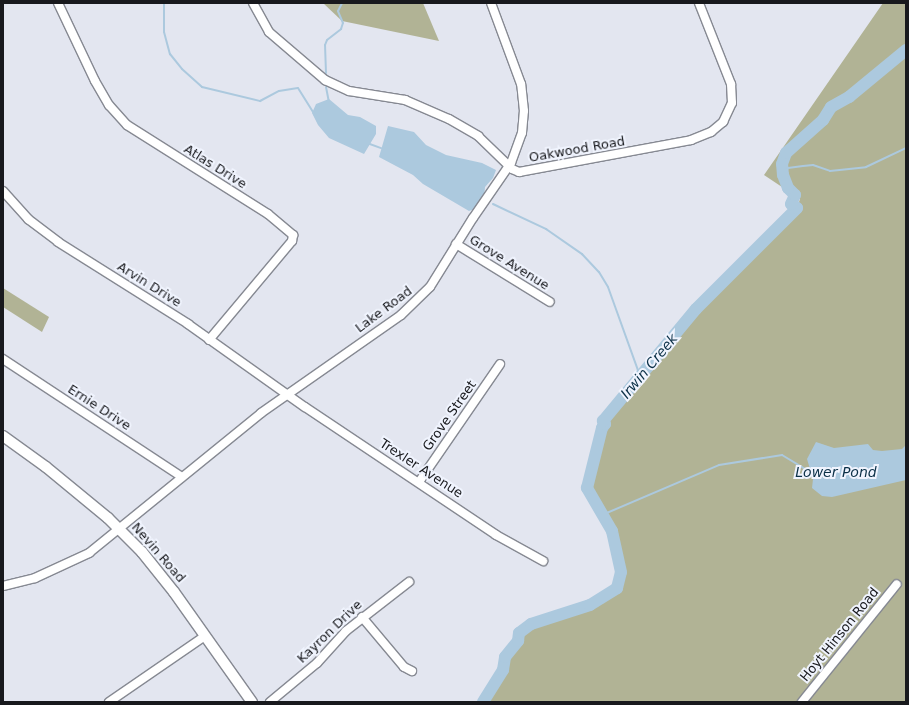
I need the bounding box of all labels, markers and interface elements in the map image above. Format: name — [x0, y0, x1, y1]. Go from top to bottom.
street label: Oakwood Road — [528, 134, 626, 166]
street label: Atlas Drive — [181, 142, 249, 192]
street label: Grove Avenue — [466, 232, 552, 294]
street label: Arvin Drive — [114, 259, 184, 311]
street label: Lake Road — [353, 284, 415, 336]
water label: Irwin Creek — [617, 330, 681, 402]
street label: Grove Street — [420, 378, 480, 454]
street label: Ernie Drive — [65, 382, 133, 434]
street label: Trexler Avenue — [377, 436, 465, 502]
water label: Lower Pond — [795, 464, 877, 480]
street label: Nevin Road — [128, 520, 188, 586]
street label: Hoyt Hinson Road — [797, 585, 883, 685]
street label: Kayron Drive — [294, 597, 366, 667]

